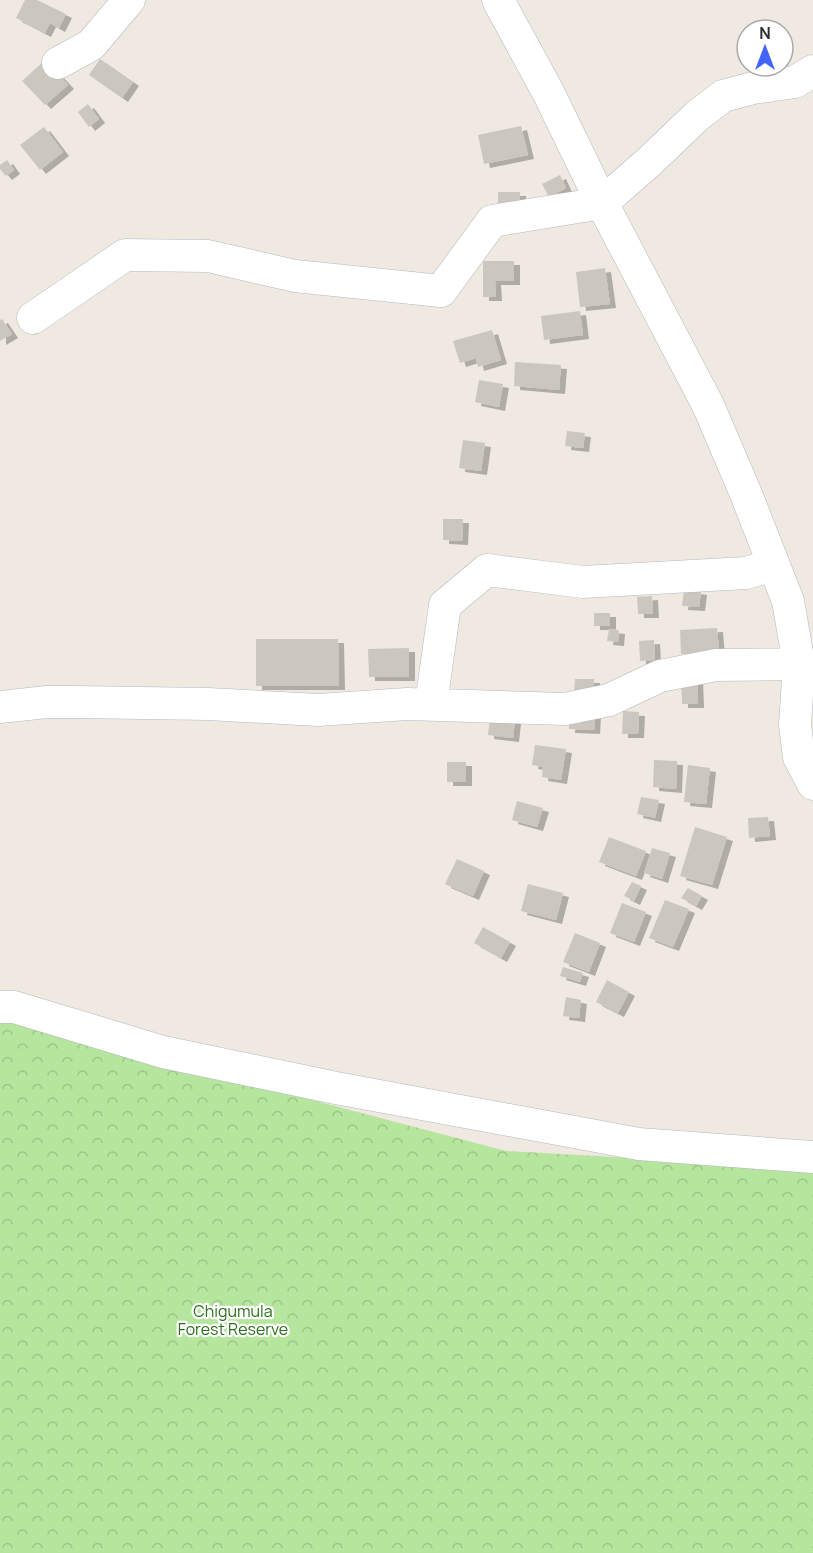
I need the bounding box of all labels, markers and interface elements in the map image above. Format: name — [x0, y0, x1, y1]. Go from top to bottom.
north arrow — [735, 18, 795, 78]
text: N — [759, 22, 771, 44]
park label: Chigumula Forest Reserve — [178, 1300, 288, 1340]

